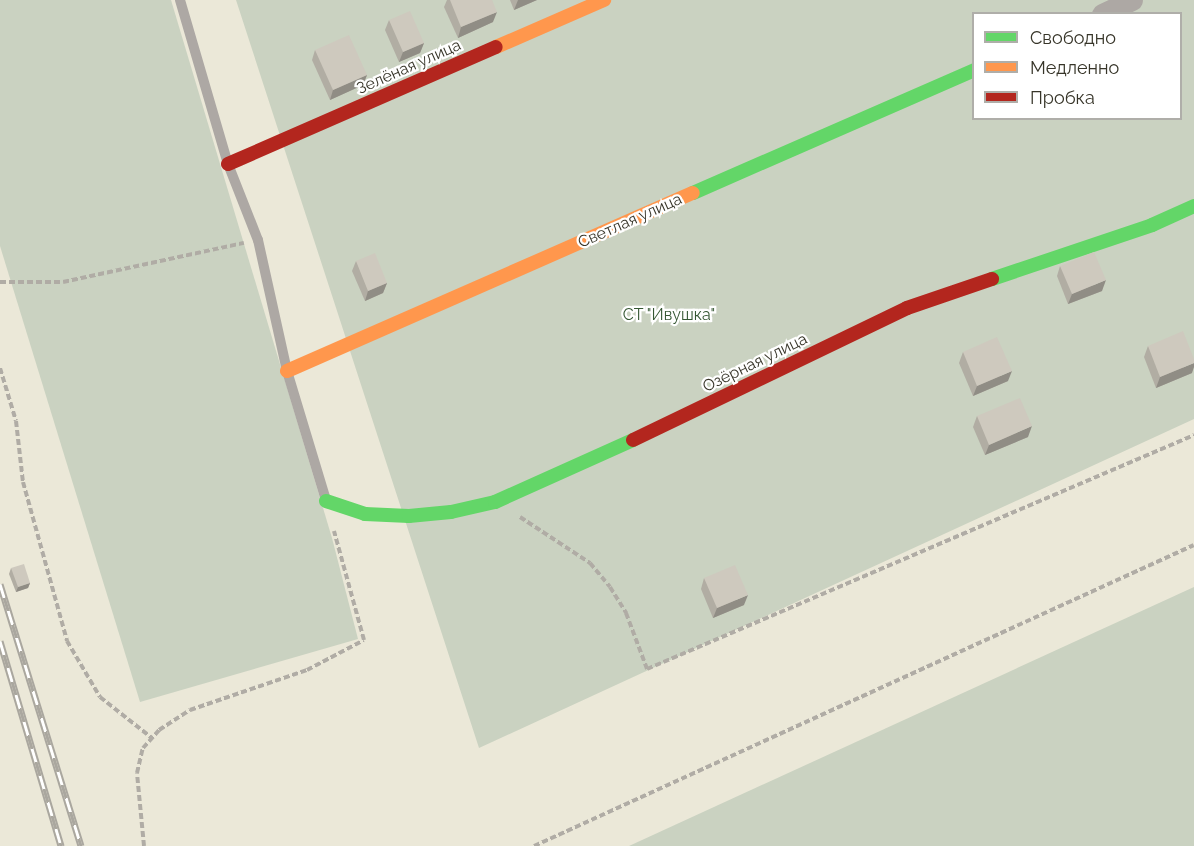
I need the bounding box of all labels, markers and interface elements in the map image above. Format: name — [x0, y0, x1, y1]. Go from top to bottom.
legend — [972, 12, 1182, 120]
text: Свободно — [1030, 27, 1116, 48]
street label: Зелёная улица — [354, 35, 464, 99]
text: Медленно — [1030, 57, 1119, 78]
text: Пробка — [1030, 87, 1095, 108]
street label: Светлая улица — [575, 189, 685, 253]
park label: СТ "Ивушка" — [622, 305, 716, 325]
street label: Озёрная улица — [699, 329, 811, 397]

